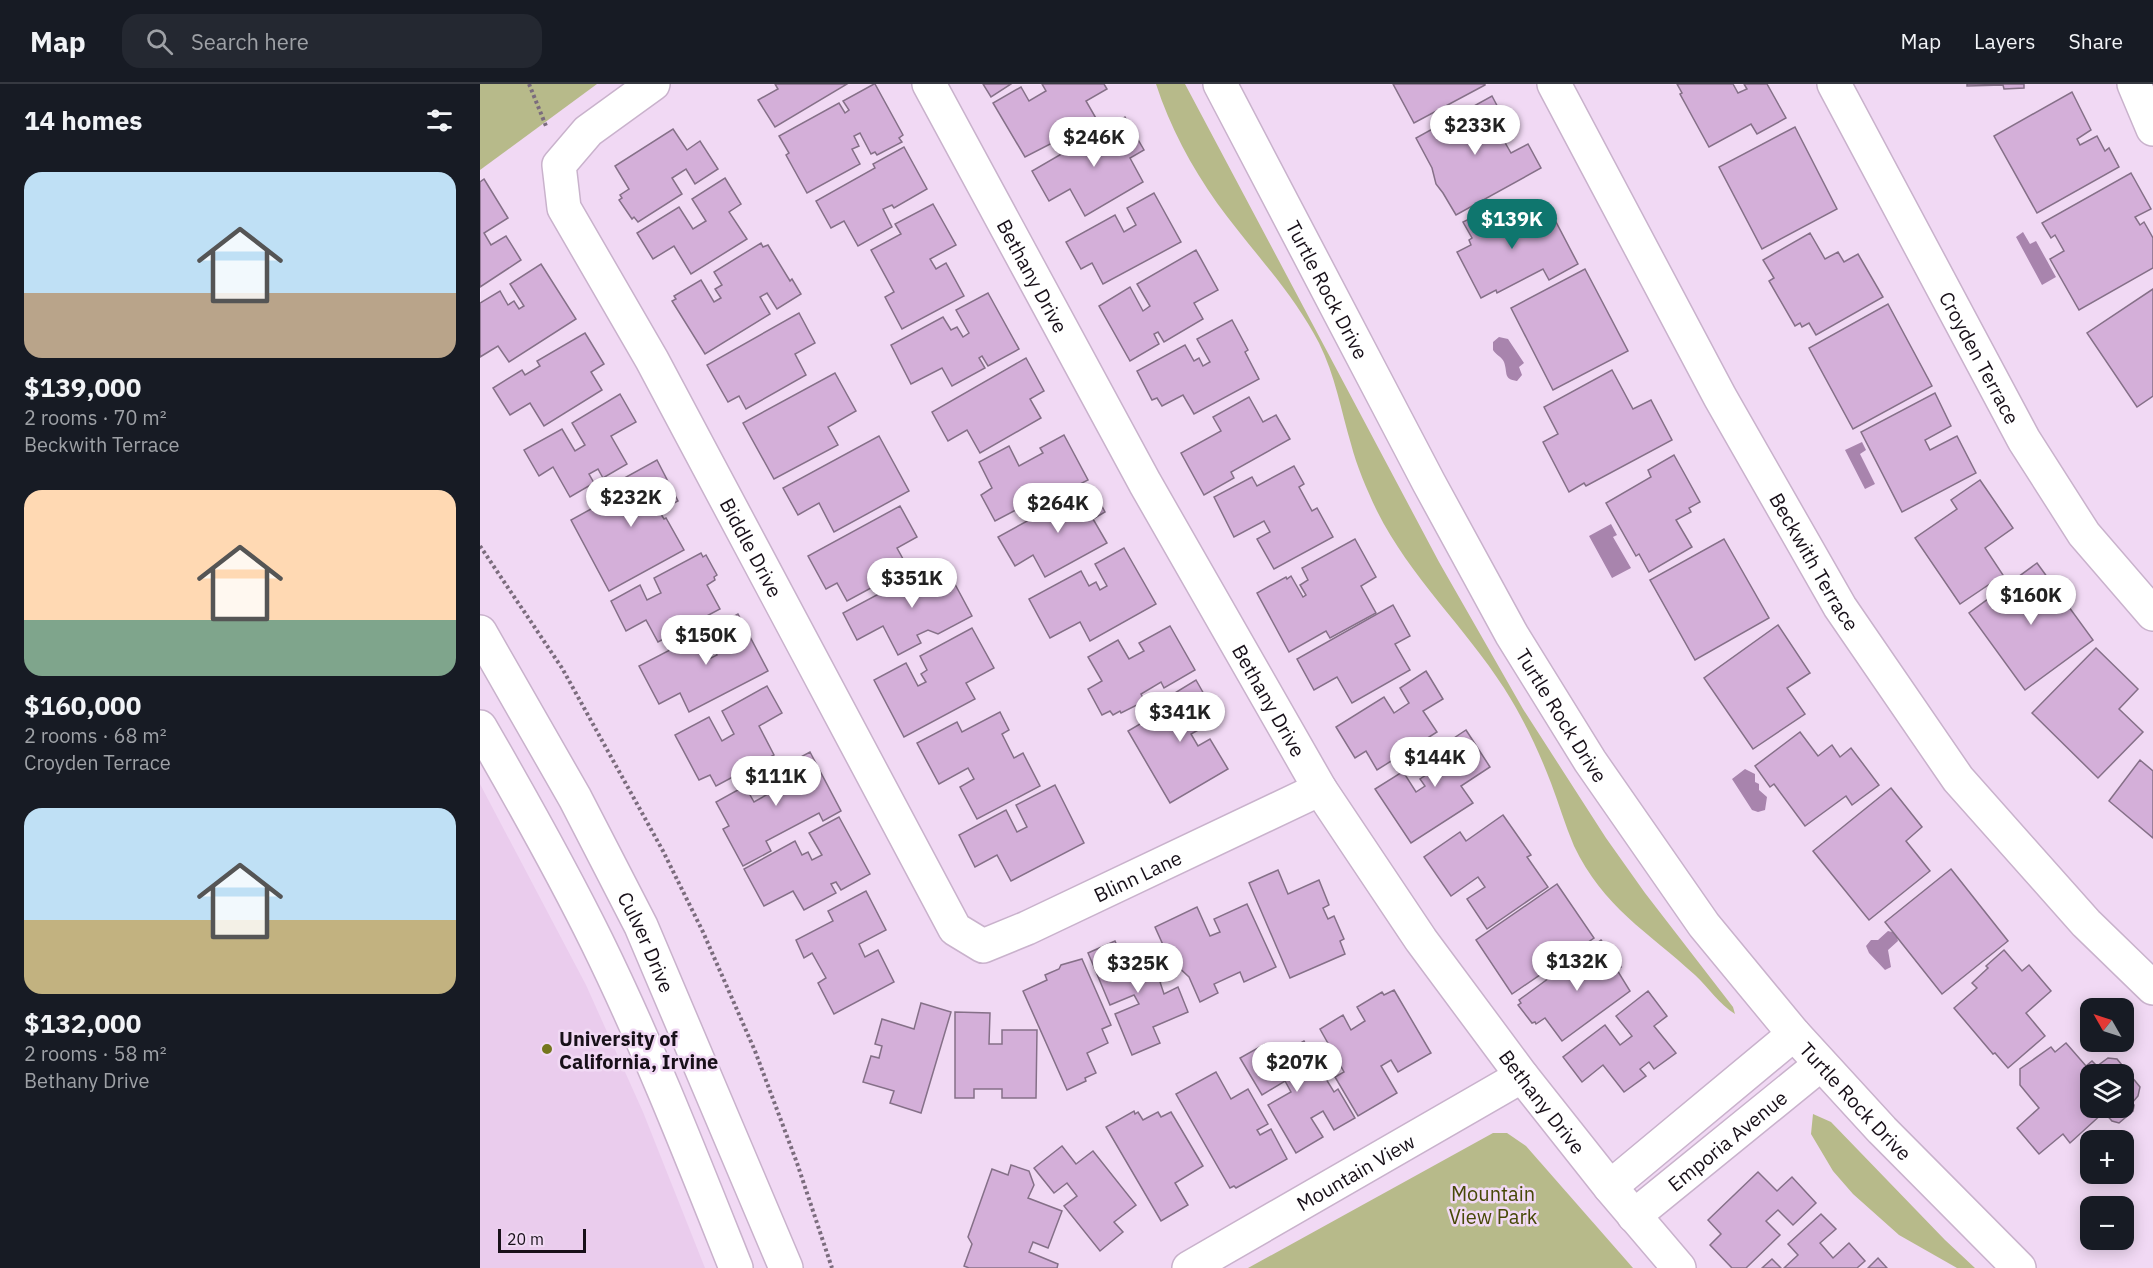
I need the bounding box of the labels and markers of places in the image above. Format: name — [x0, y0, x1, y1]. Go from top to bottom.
pin: $233K — [1433, 105, 1517, 156]
pin: $246K — [1052, 117, 1136, 168]
pin: $139K — [1470, 199, 1554, 250]
pin: $232K — [589, 477, 673, 528]
pin: $264K — [1016, 483, 1100, 534]
pin: $351K — [870, 558, 954, 609]
pin: $160K — [1989, 575, 2073, 626]
pin: $150K — [664, 615, 748, 666]
pin: $341K — [1138, 692, 1222, 743]
pin: $144K — [1393, 737, 1477, 788]
pin: $111K — [734, 756, 818, 807]
pin: $132K — [1535, 941, 1619, 992]
pin: $325K — [1096, 943, 1180, 994]
place label: University of California, Irvine — [559, 1025, 718, 1075]
marker: University of California, Irvine — [540, 1042, 554, 1056]
pin: $207K — [1255, 1042, 1339, 1093]

